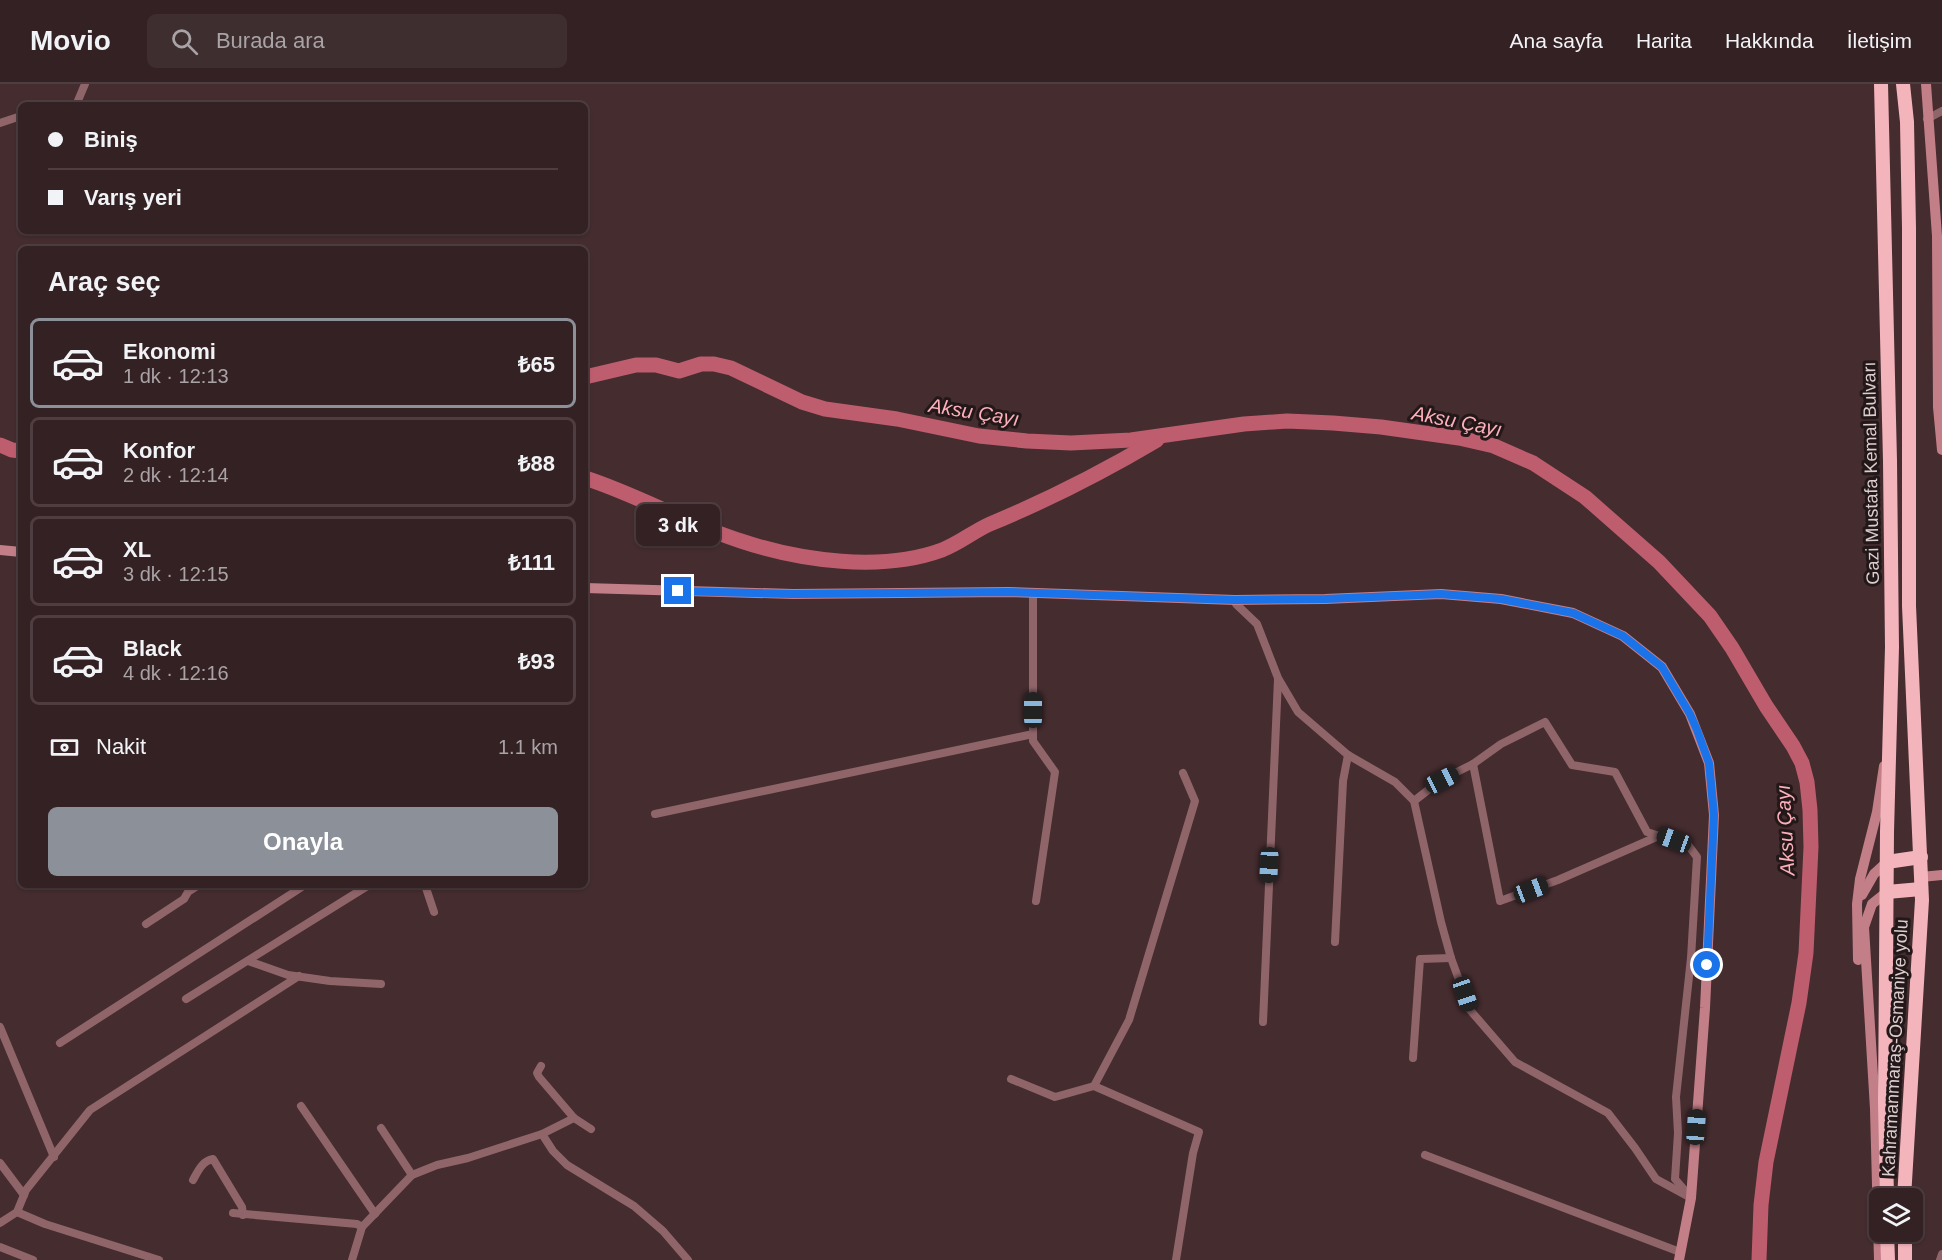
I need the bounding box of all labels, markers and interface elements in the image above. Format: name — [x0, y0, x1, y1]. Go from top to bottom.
search box — [147, 14, 567, 68]
text: Movio — [30, 25, 111, 56]
icon: search — [168, 25, 201, 58]
text: Burada ara — [216, 28, 325, 53]
text: Ana sayfa — [1510, 29, 1603, 52]
text: Harita — [1636, 29, 1692, 52]
text: Hakkında — [1725, 29, 1814, 52]
text: İletişim — [1847, 29, 1912, 52]
text: Biniş — [84, 127, 138, 152]
text: Varış yeri — [84, 185, 182, 210]
text: Araç seç — [48, 267, 161, 297]
icon: car — [51, 336, 105, 390]
text: Ekonomi — [123, 339, 216, 364]
text: ₺65 — [518, 352, 555, 377]
street label: Gazi Mustafa Kemal Bulvarı — [1859, 361, 1883, 585]
text: 1 dk · 12:13 — [123, 365, 229, 387]
water label: Aksu Çayı — [926, 394, 1021, 430]
water label: Aksu Çayı — [1409, 401, 1504, 440]
icon: car — [51, 435, 105, 489]
text: Konfor — [123, 438, 195, 463]
text: ₺88 — [518, 451, 555, 476]
text: 2 dk · 12:14 — [123, 464, 229, 486]
callout: 3 dk — [636, 504, 720, 546]
text: 3 dk — [658, 514, 698, 536]
icon: car — [51, 534, 105, 588]
text: XL — [123, 537, 151, 562]
text: ₺111 — [508, 550, 555, 575]
text: 3 dk · 12:15 — [123, 563, 229, 585]
route end — [664, 577, 691, 604]
icon: car — [51, 633, 105, 687]
text: Black — [123, 636, 182, 661]
text: ₺93 — [518, 649, 555, 674]
text: 4 dk · 12:16 — [123, 662, 229, 684]
car — [1024, 692, 1042, 728]
icon: cash — [48, 731, 81, 764]
text: Nakit — [96, 734, 146, 759]
text: 1.1 km — [498, 736, 558, 758]
car — [1422, 764, 1462, 796]
water label: Aksu Çayı — [1772, 784, 1798, 877]
button: Onayla — [48, 807, 558, 876]
car — [1654, 825, 1694, 855]
car — [1259, 847, 1279, 883]
car — [1511, 875, 1551, 905]
street label: Kahramanmaraş-Osmaniye yolu — [1878, 919, 1912, 1177]
route start — [1693, 951, 1720, 978]
car — [1451, 974, 1479, 1014]
car — [1686, 1108, 1706, 1146]
map controls — [1869, 1188, 1923, 1242]
button: layers — [1869, 1188, 1923, 1242]

